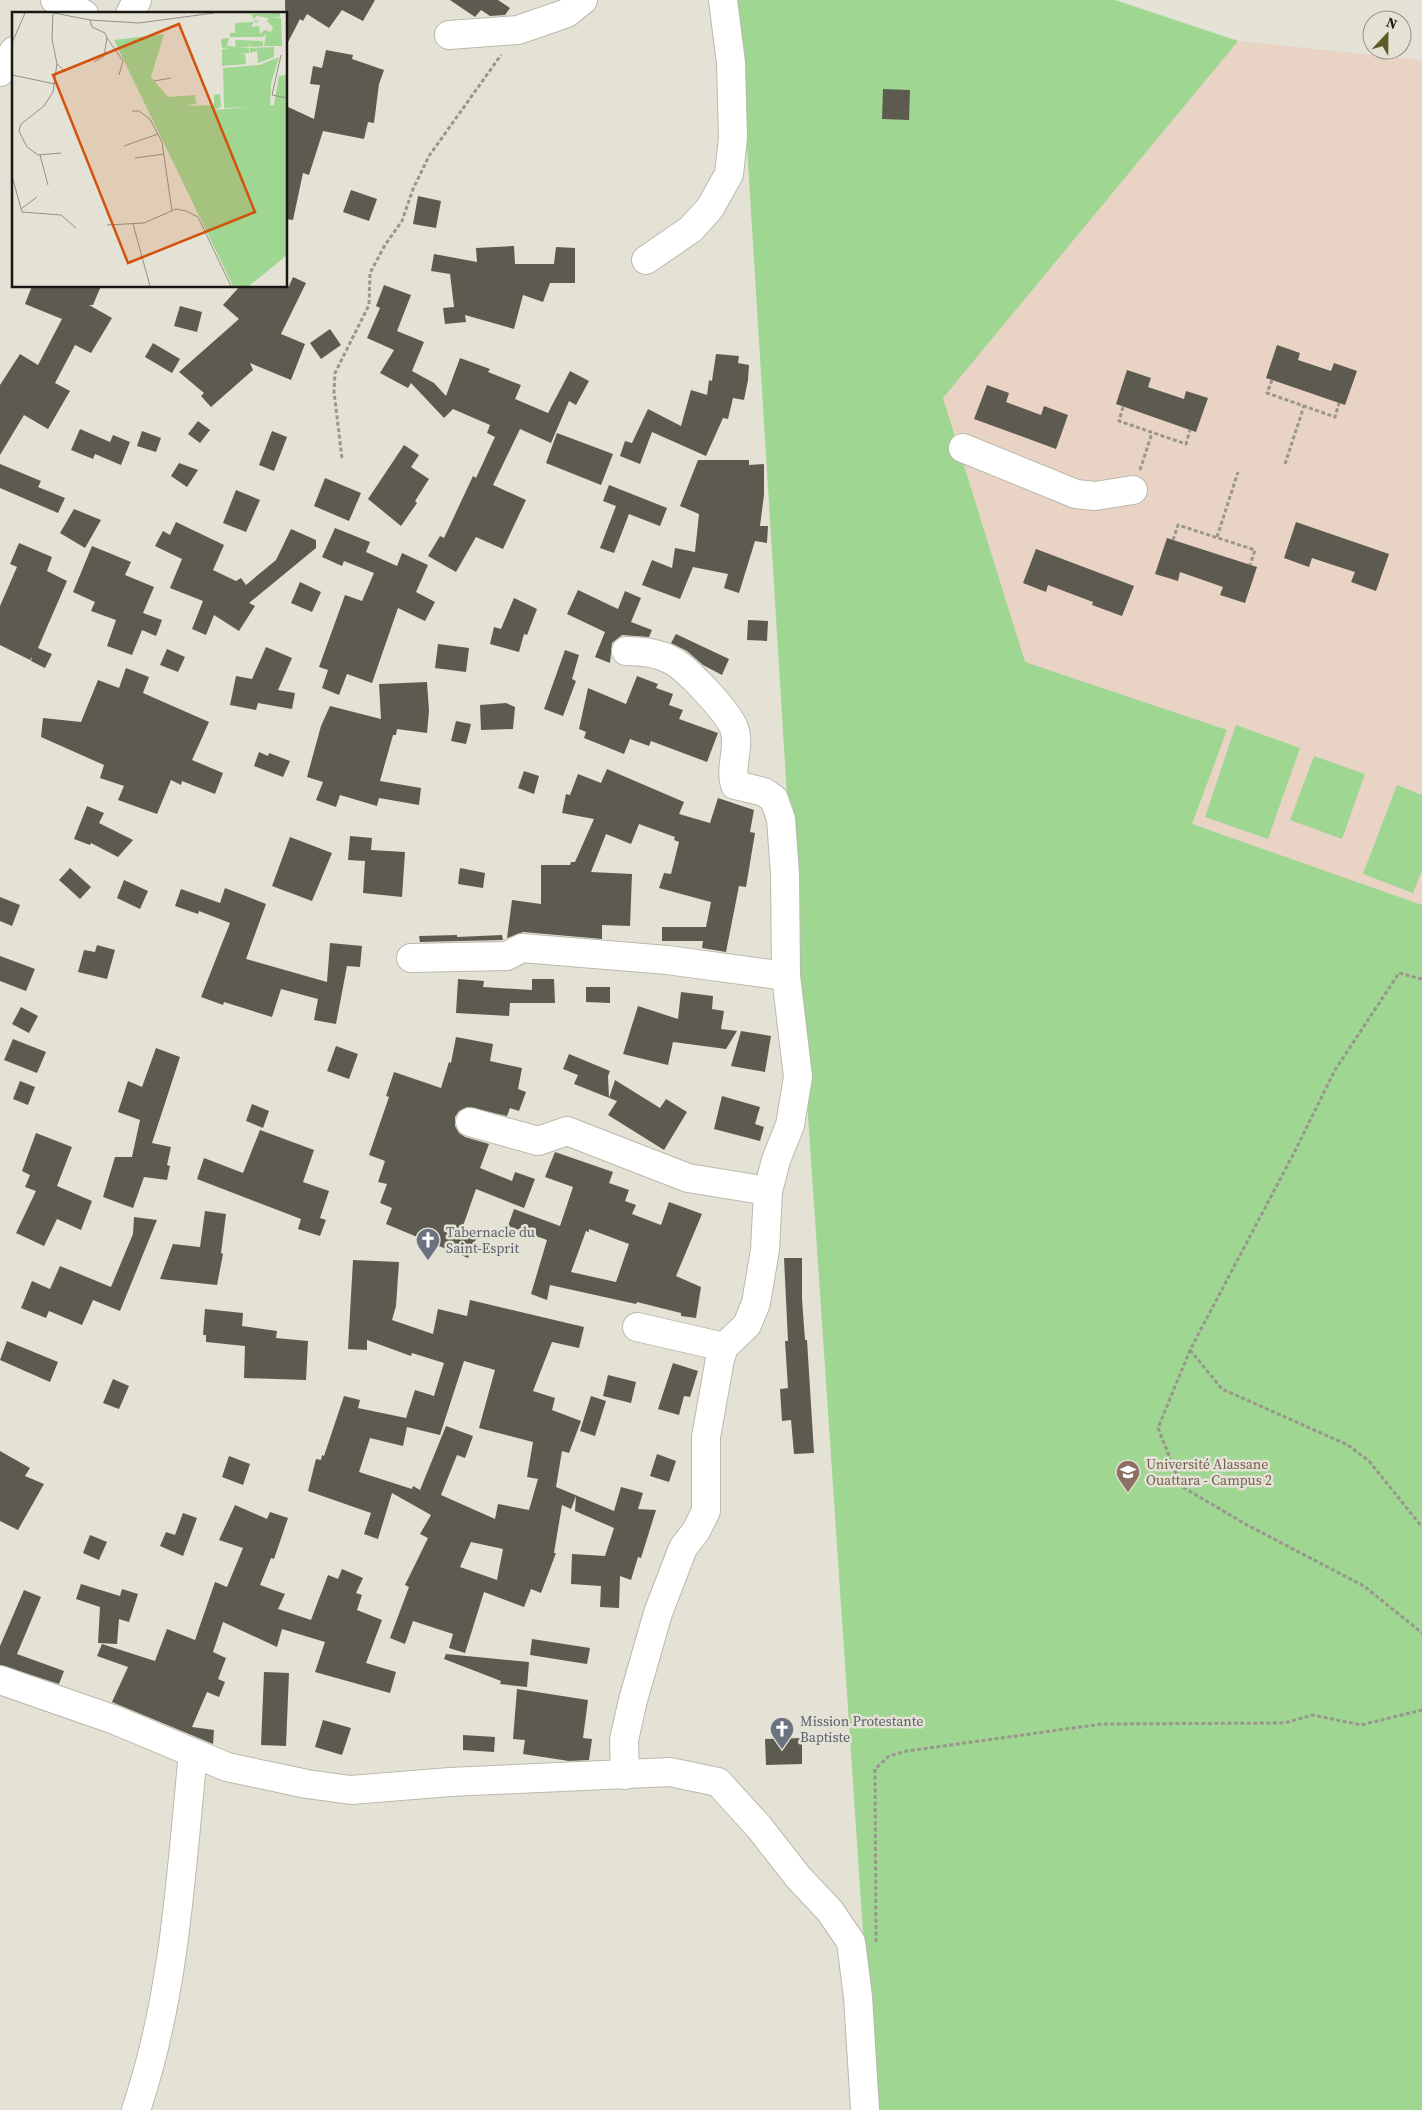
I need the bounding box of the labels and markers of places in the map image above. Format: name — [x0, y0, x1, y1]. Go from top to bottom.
place label: Tabernacle du Saint-Esprit — [446, 1222, 535, 1258]
church icon: Tabernacle du Saint-Esprit — [415, 1227, 441, 1261]
place label: Université Alassane Ouattara - Campus 2 — [1146, 1454, 1272, 1490]
school or university icon: Université Alassane Ouattara - Campus 2 — [1115, 1459, 1141, 1493]
place label: Mission Protestante Baptiste — [800, 1711, 923, 1747]
church icon: Mission Protestante Baptiste — [769, 1716, 795, 1750]

